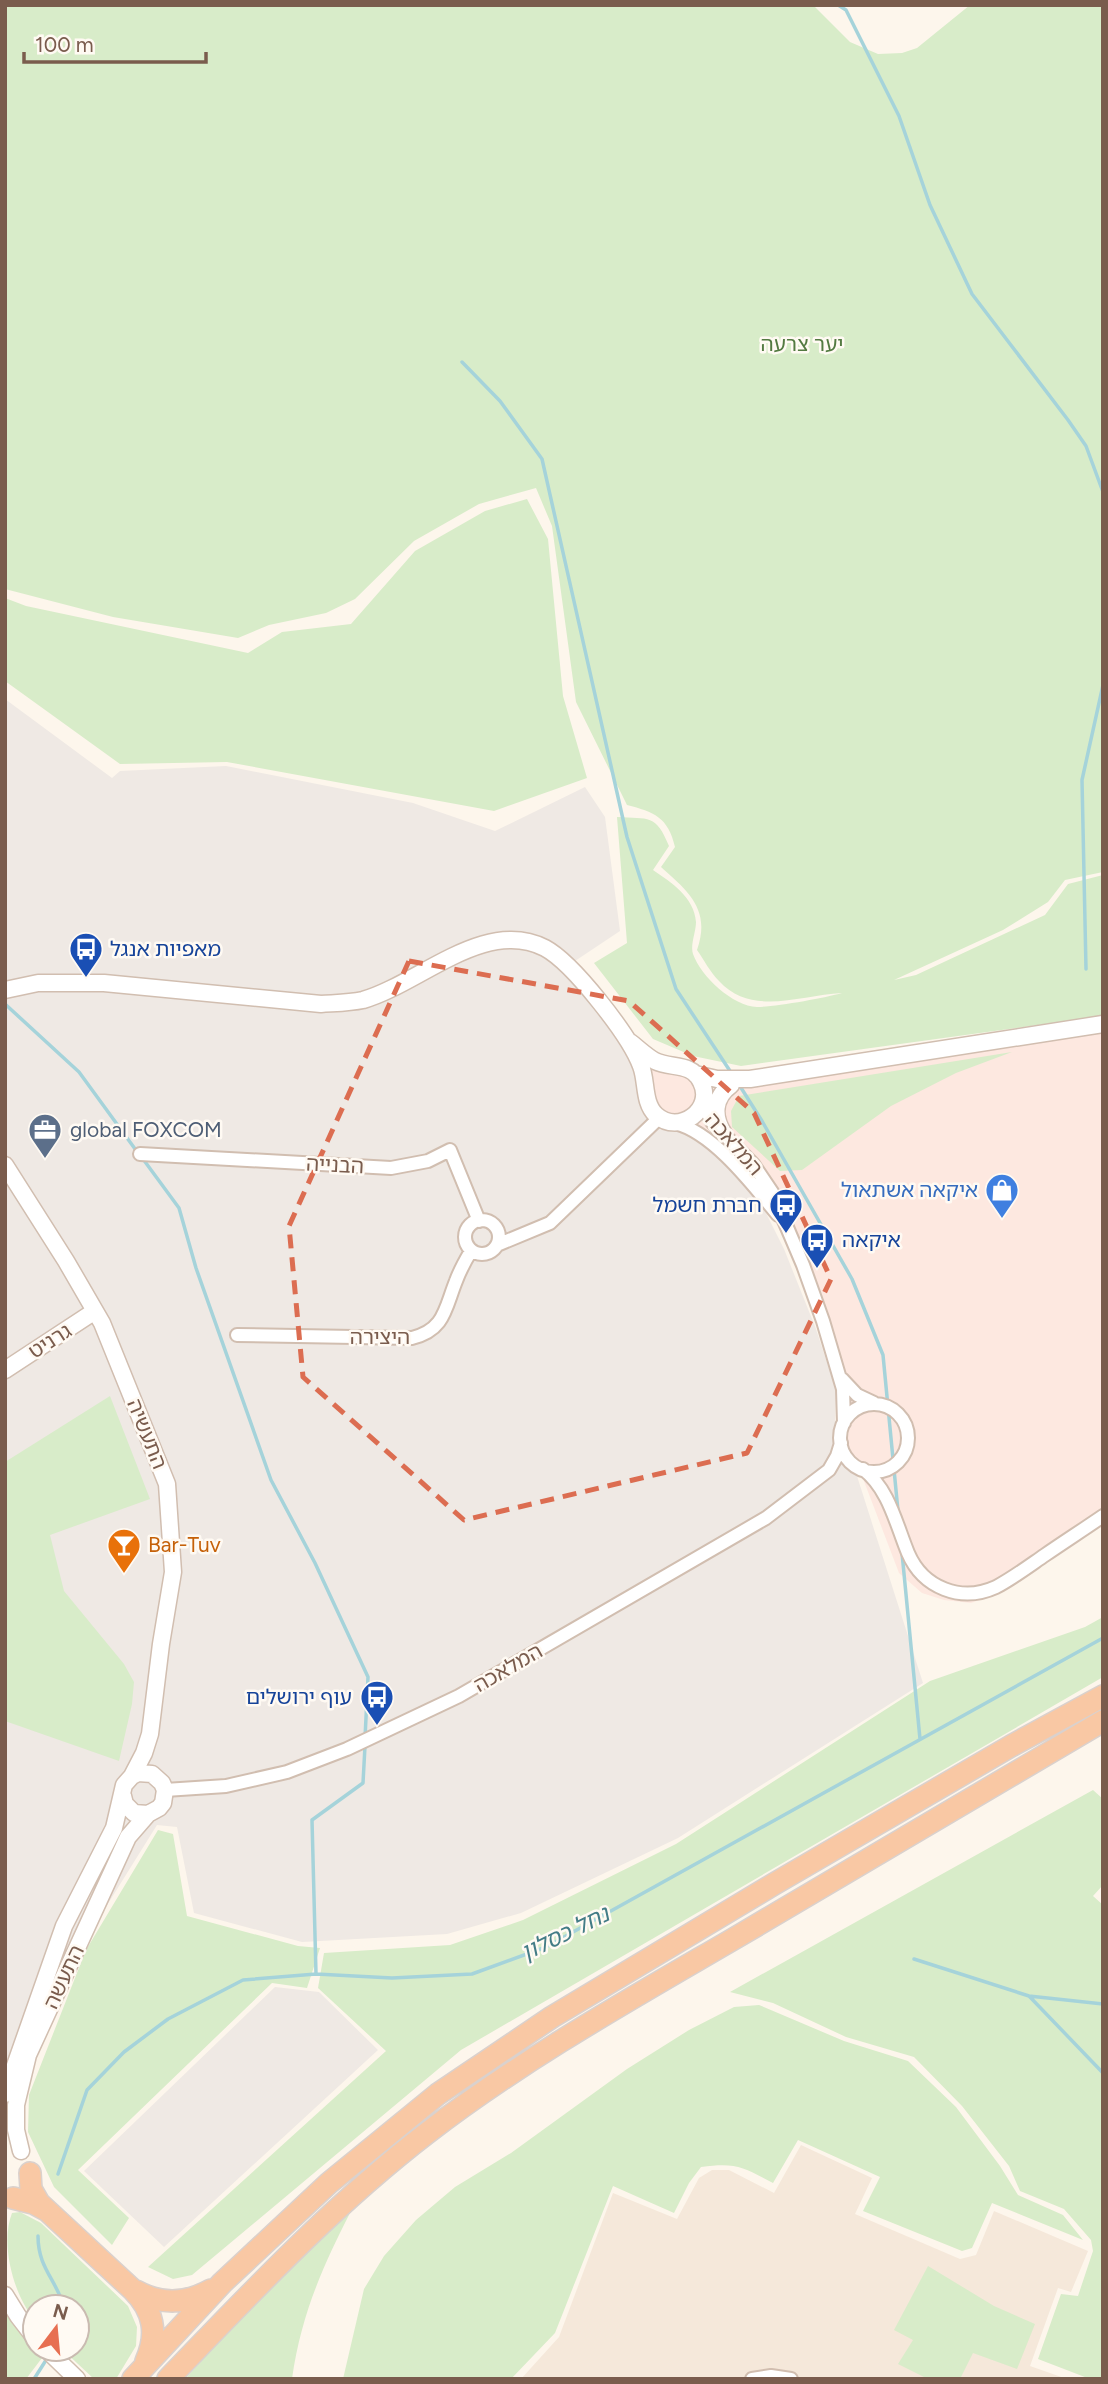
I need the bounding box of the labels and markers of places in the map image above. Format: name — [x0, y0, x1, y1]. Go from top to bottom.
bus stop icon: מאפיות אנגל — [67, 930, 105, 979]
place label: מאפיות אנגל — [110, 936, 221, 961]
office icon: global FOXCOM — [26, 1111, 64, 1160]
place label: global FOXCOM — [70, 1117, 222, 1142]
shop icon: איקאה אשתאול — [983, 1171, 1021, 1220]
place label: איקאה אשתאול — [841, 1177, 978, 1202]
bus stop icon: חברת חשמל — [767, 1186, 805, 1235]
place label: חברת חשמל — [652, 1192, 762, 1217]
bus stop icon: איקאה — [798, 1221, 836, 1270]
place label: איקאה — [842, 1227, 901, 1252]
bar icon: Bar-Tuv — [105, 1526, 143, 1575]
place label: Bar-Tuv — [148, 1532, 221, 1557]
bus stop icon: עוף ירושלים — [358, 1678, 396, 1727]
place label: עוף ירושלים — [246, 1684, 352, 1709]

